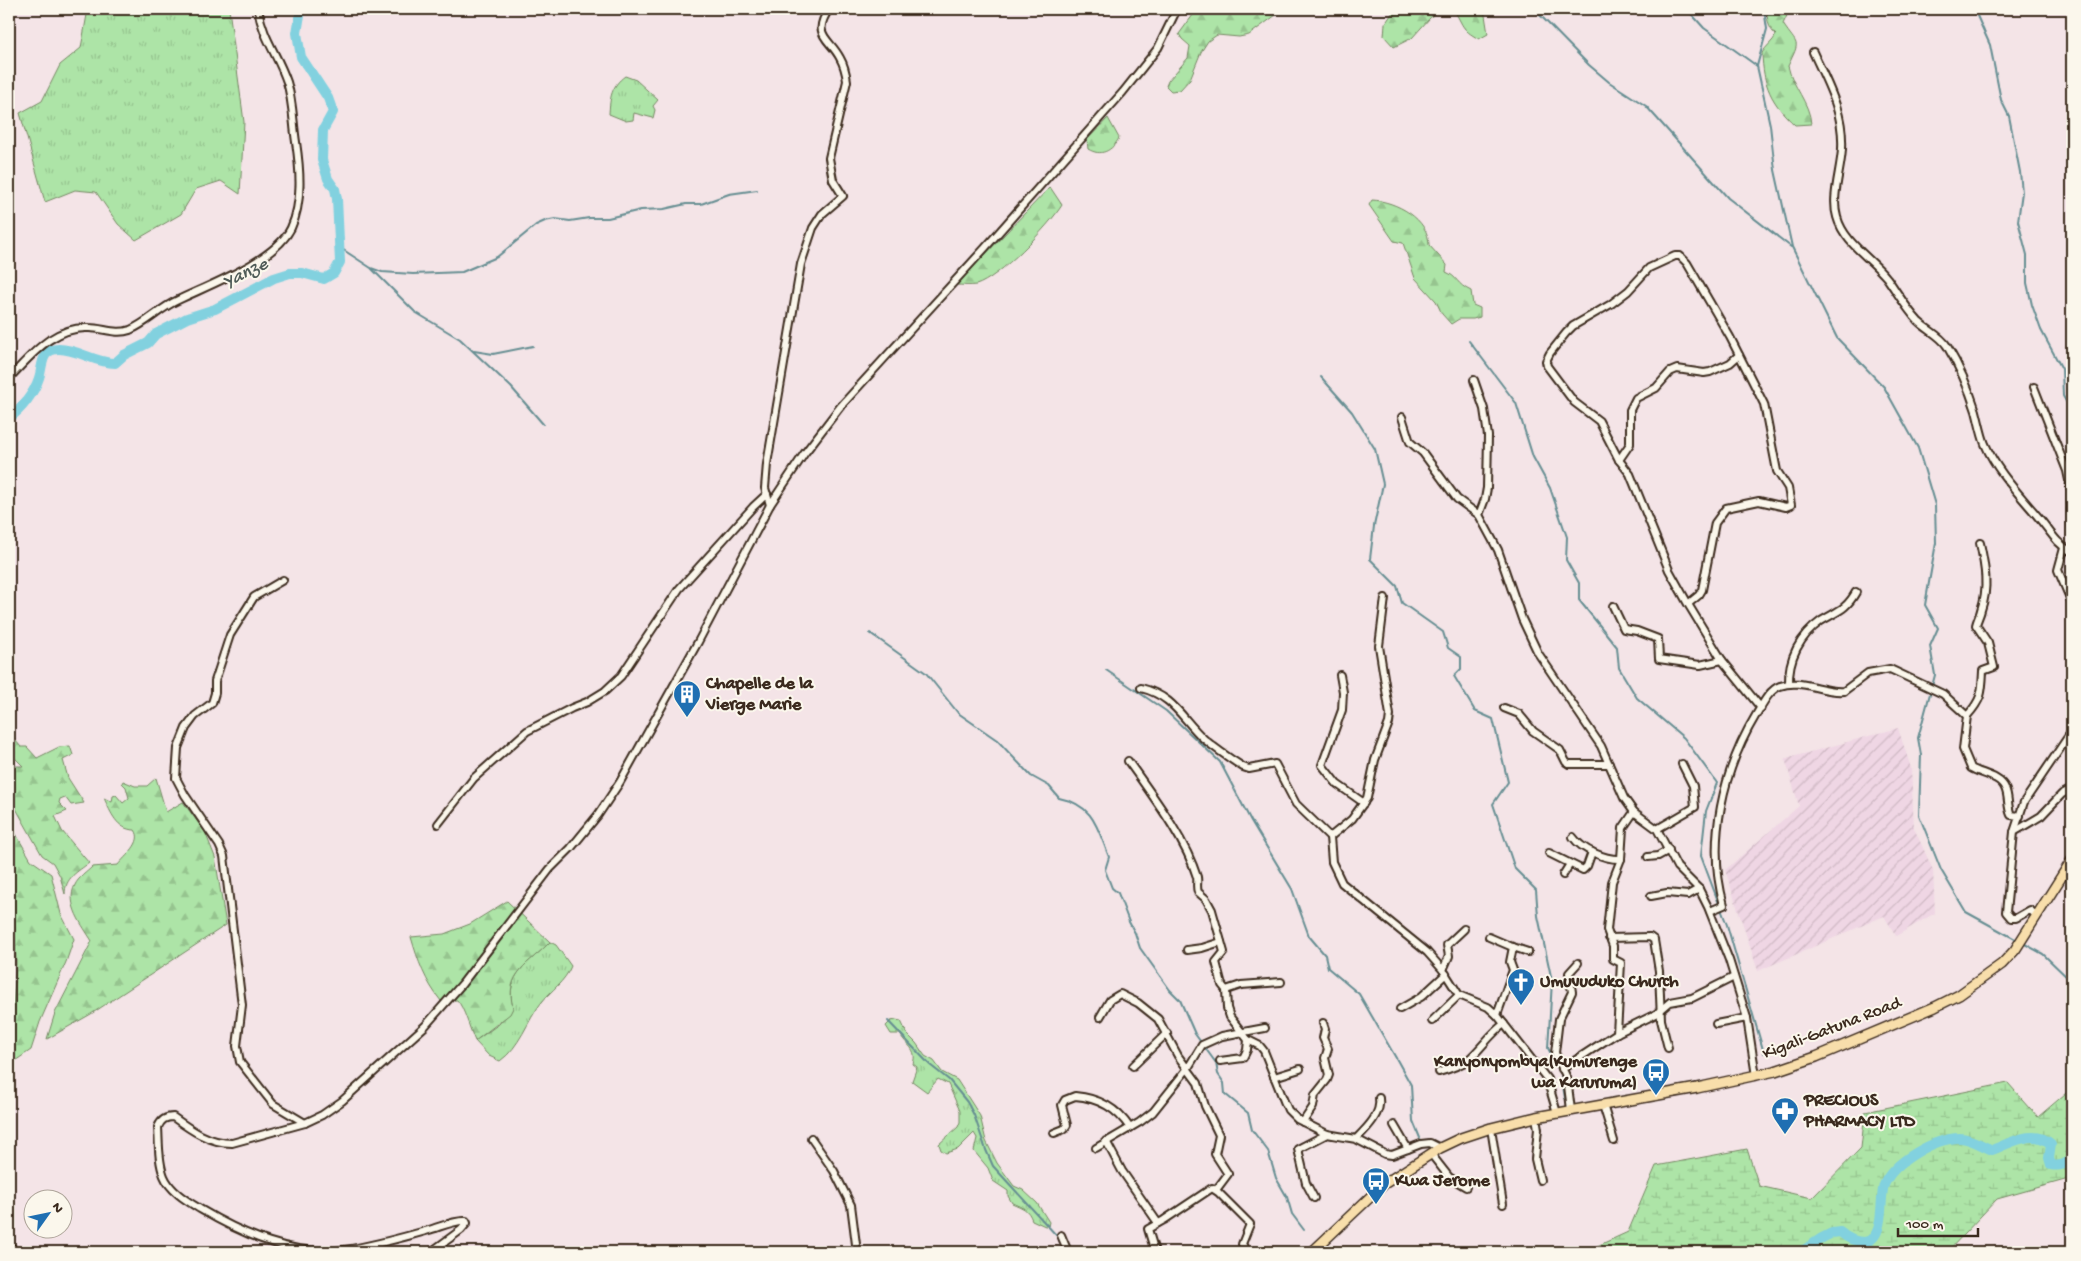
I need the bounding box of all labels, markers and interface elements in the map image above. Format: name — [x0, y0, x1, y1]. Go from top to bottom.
water label: Yanze — [220, 253, 273, 295]
place label: Chapelle de la Vierge Marie — [705, 674, 814, 716]
building icon: Chapelle de la Vierge Marie — [672, 679, 702, 718]
church icon: Umuvuduko Church — [1506, 967, 1536, 1006]
place label: Umuvuduko Church — [1540, 972, 1679, 993]
street label: Kigali-Gatuna Road — [1760, 992, 1906, 1065]
place label: Kanyonyombya(Kumurenge wa Karuruma) — [1433, 1052, 1638, 1094]
bus stop icon: Kanyonyombya(Kumurenge wa Karuruma) — [1641, 1057, 1671, 1096]
place label: PRECIOUS PHARMACY LTD — [1803, 1091, 1916, 1133]
pharmacy icon: PRECIOUS PHARMACY LTD — [1770, 1096, 1800, 1135]
bus stop icon: Kwa Jerome — [1361, 1166, 1391, 1205]
place label: Kwa Jerome — [1394, 1171, 1490, 1192]
north arrow — [22, 1188, 72, 1238]
text: N — [47, 1200, 66, 1217]
scale bar — [1898, 1206, 1978, 1238]
text: 100 m — [1905, 1216, 1944, 1234]

